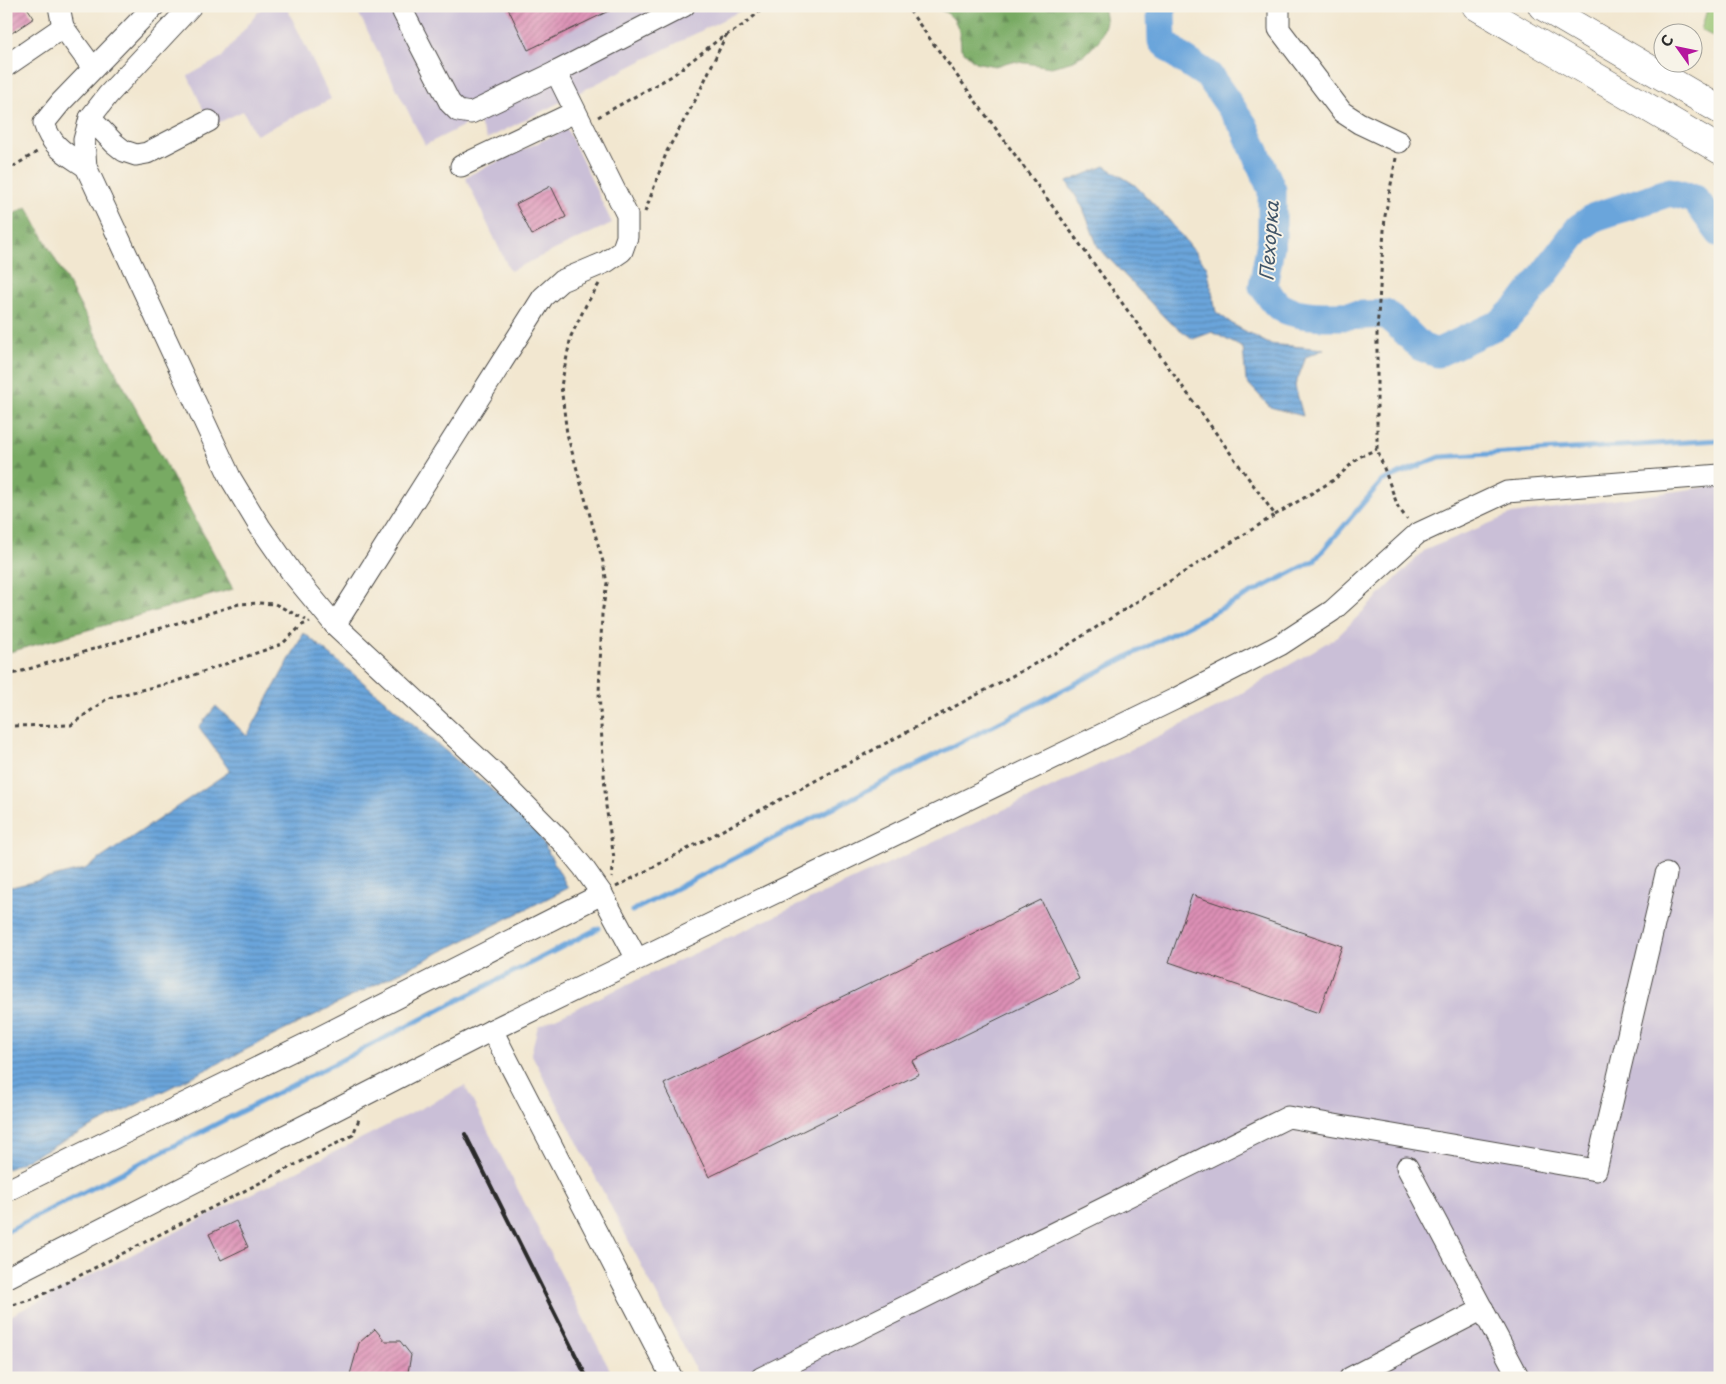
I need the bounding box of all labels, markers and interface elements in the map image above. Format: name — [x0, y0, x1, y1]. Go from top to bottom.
north arrow — [1654, 22, 1704, 72]
text: С — [1655, 31, 1678, 51]
water label: Пехорка — [1251, 199, 1285, 282]

